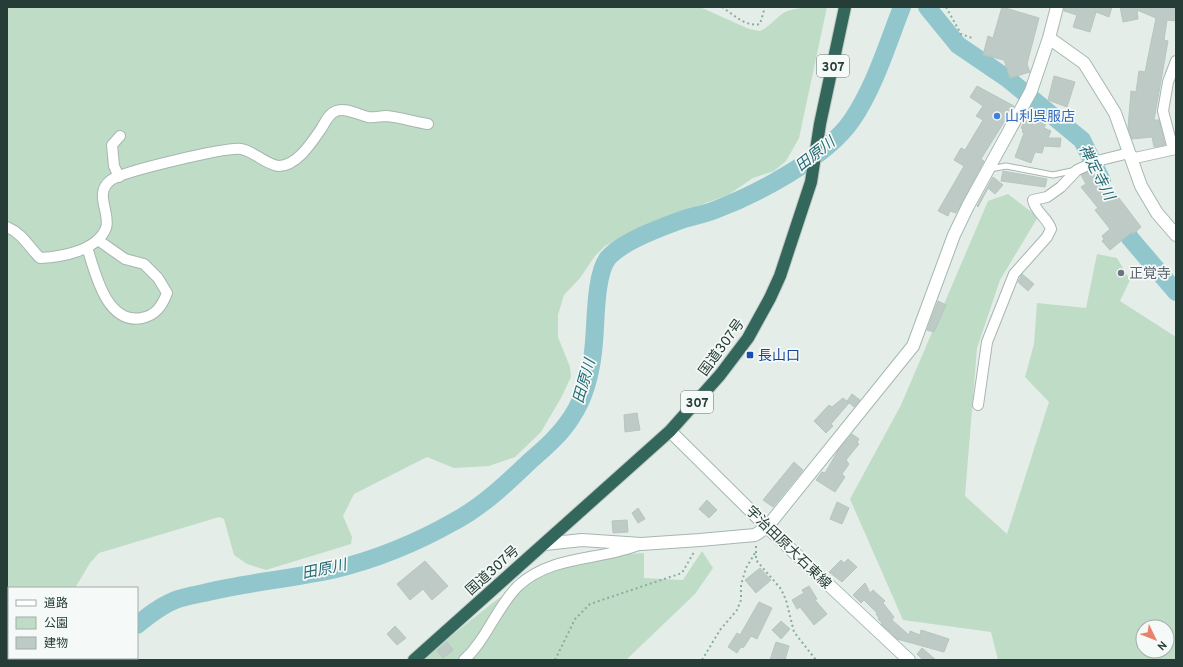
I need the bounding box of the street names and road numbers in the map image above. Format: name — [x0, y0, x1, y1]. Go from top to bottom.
road number: 307 — [817, 55, 849, 77]
street label: 国道307号 — [696, 316, 749, 380]
road number: 307 — [681, 391, 713, 413]
street label: 宇治田原大石東線 — [742, 503, 834, 593]
street label: 国道307号 — [463, 543, 523, 600]

